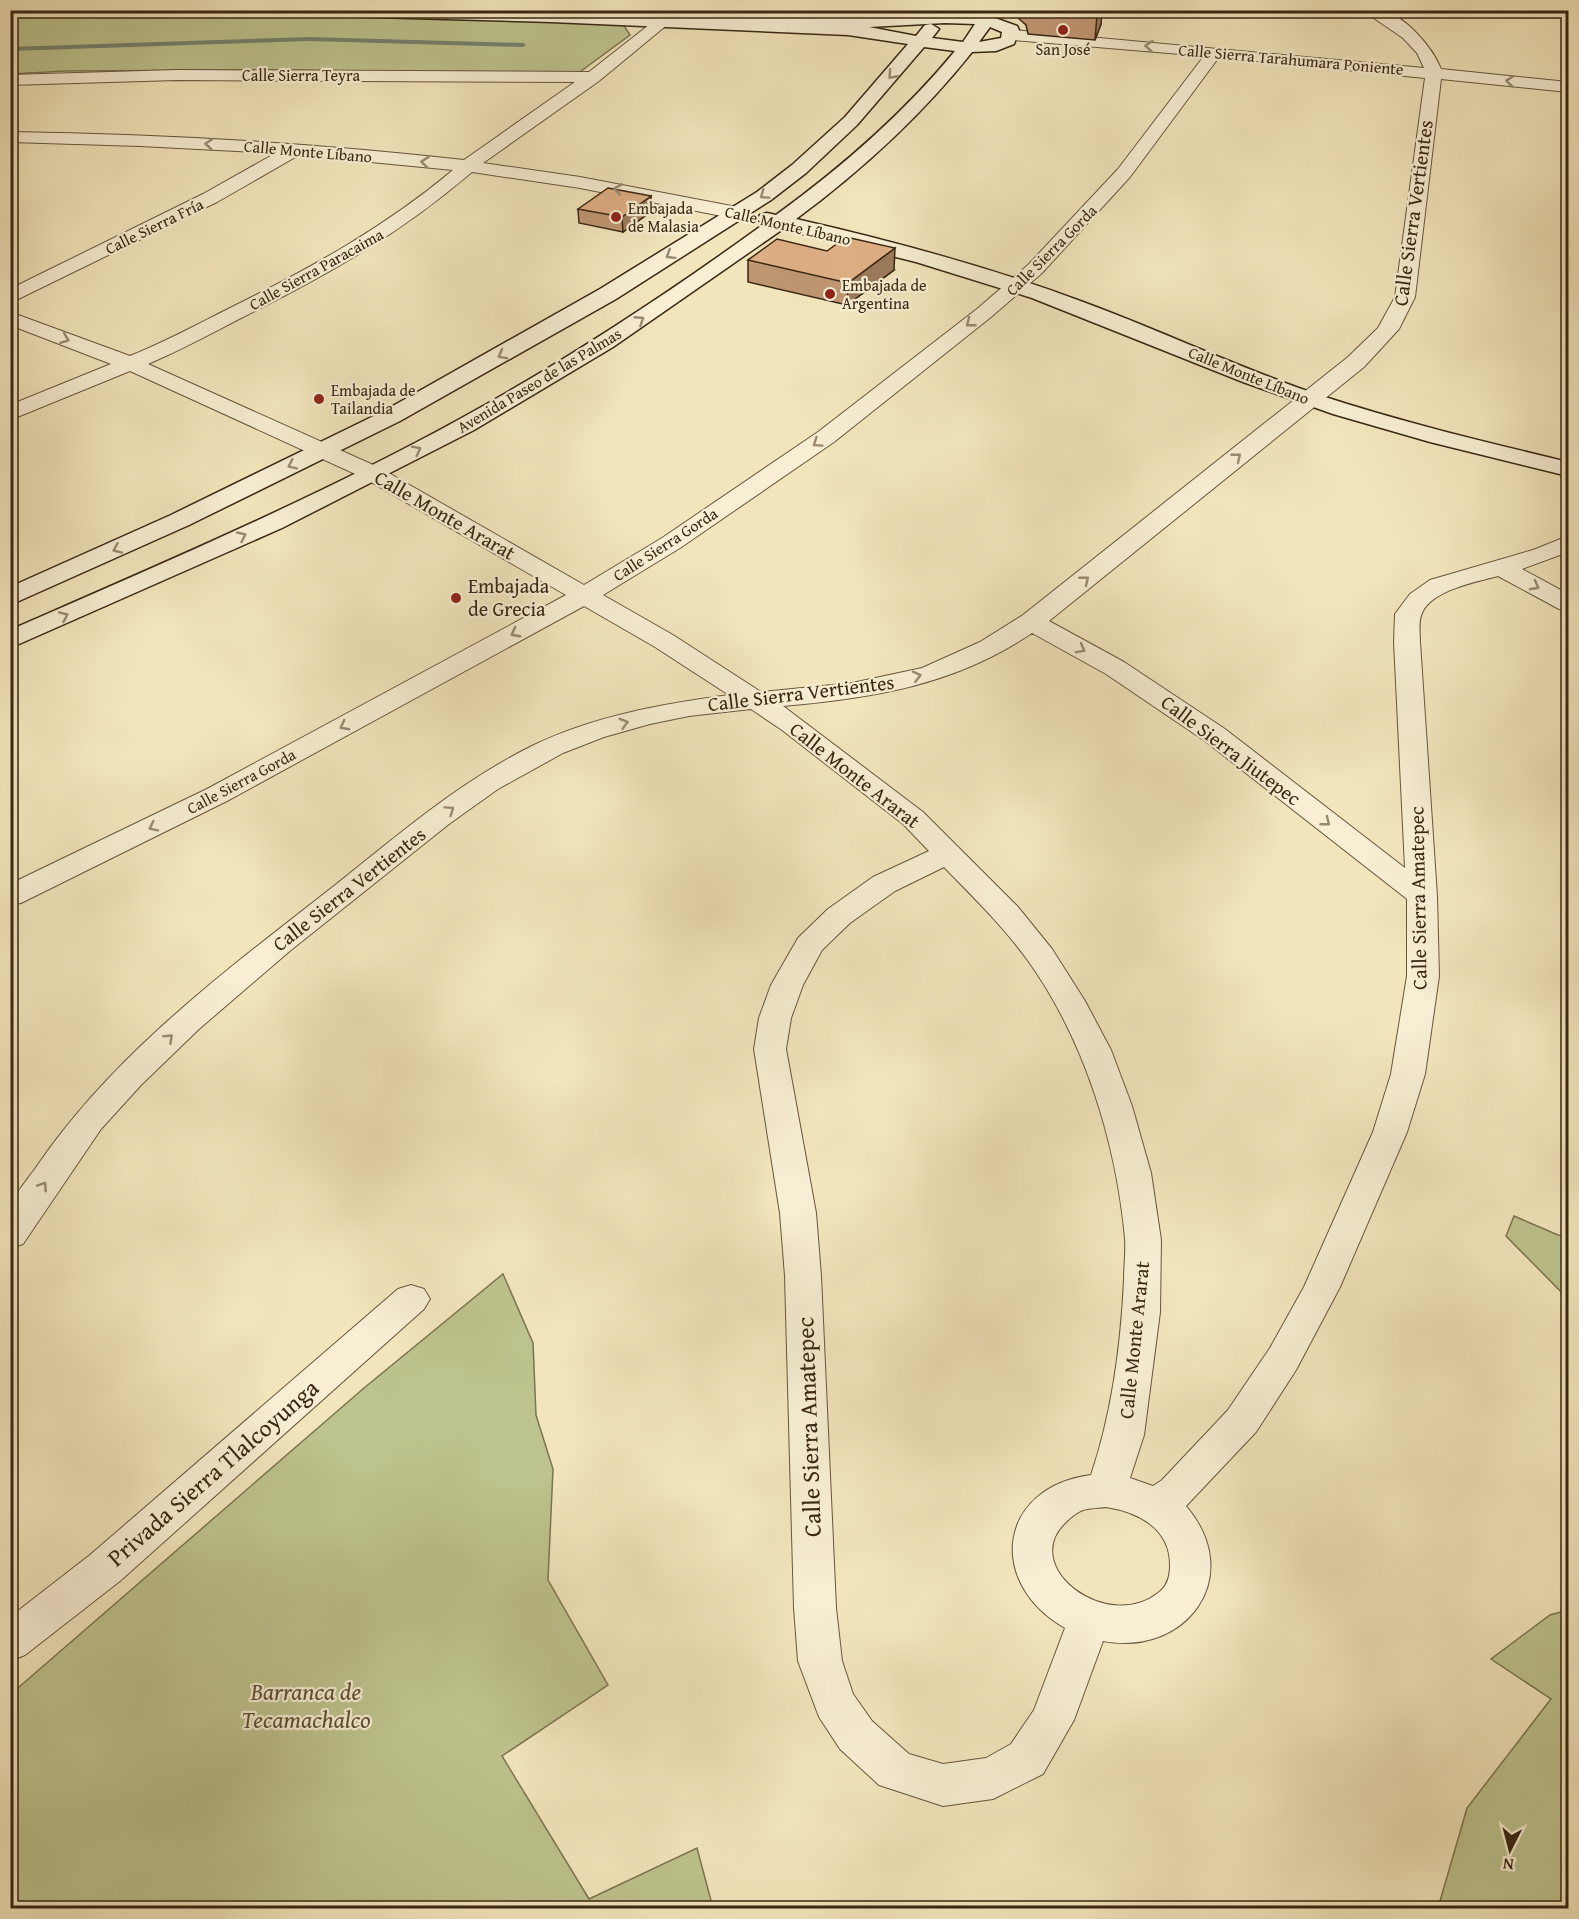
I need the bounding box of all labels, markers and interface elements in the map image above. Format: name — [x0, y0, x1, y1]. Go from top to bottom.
marker: San José — [1056, 23, 1070, 37]
place label: San José — [1036, 37, 1090, 61]
street label: Calle Sierra Tarahumara Poniente — [1177, 37, 1405, 81]
one-way arrow — [1144, 40, 1154, 53]
street label: Calle Sierra Teyra — [242, 63, 360, 87]
one-way arrow — [888, 68, 899, 79]
one-way arrow — [1506, 75, 1515, 87]
street label: Calle Sierra Vertientes — [1385, 118, 1440, 308]
street label: Calle Monte Líbano — [243, 133, 373, 169]
one-way arrow — [205, 137, 214, 150]
one-way arrow — [420, 156, 429, 169]
one-way arrow — [613, 184, 622, 196]
one-way arrow — [759, 188, 770, 199]
street label: Calle Sierra Fría — [101, 192, 208, 260]
place label: Embajada de Malasia — [628, 196, 699, 238]
street label: Calle Monte Líbano — [723, 199, 853, 251]
street label: Calle Sierra Gorda — [1000, 199, 1102, 301]
marker: Embajada de Malasia — [609, 210, 623, 224]
street label: Calle Sierra Paracaima — [245, 222, 388, 316]
one-way arrow — [665, 248, 676, 259]
place label: Embajada de Argentina — [842, 273, 927, 315]
marker: Embajada de Argentina — [823, 287, 837, 301]
one-way arrow — [966, 316, 977, 327]
one-way arrow — [633, 317, 644, 328]
street label: Avenida Paseo de las Palmas — [452, 321, 626, 439]
one-way arrow — [59, 332, 70, 344]
street label: Calle Monte Líbano — [1185, 340, 1313, 410]
one-way arrow — [498, 348, 508, 359]
place label: Embajada de Tailandia — [331, 378, 416, 420]
marker: Embajada de Tailandia — [312, 392, 326, 406]
one-way arrow — [812, 436, 823, 447]
one-way arrow — [410, 446, 421, 457]
one-way arrow — [1230, 454, 1241, 465]
one-way arrow — [288, 457, 299, 469]
street label: Calle Monte Ararat — [369, 462, 521, 567]
street label: Calle Sierra Gorda — [608, 501, 722, 587]
one-way arrow — [235, 531, 246, 543]
one-way arrow — [112, 542, 123, 554]
place label: Embajada de Grecia — [468, 571, 550, 623]
one-way arrow — [1078, 576, 1089, 587]
one-way arrow — [1529, 579, 1540, 590]
marker: Embajada de Grecia — [449, 591, 463, 605]
one-way arrow — [58, 611, 69, 623]
one-way arrow — [511, 626, 521, 637]
one-way arrow — [1075, 642, 1085, 653]
street label: Calle Sierra Vertientes — [706, 667, 896, 718]
one-way arrow — [912, 671, 922, 684]
street label: Calle Sierra Jiutepec — [1155, 687, 1307, 812]
street label: Calle Monte Ararat — [784, 714, 927, 835]
one-way arrow — [618, 718, 629, 730]
one-way arrow — [340, 719, 350, 730]
street label: Calle Sierra Gorda — [182, 742, 300, 820]
one-way arrow — [444, 806, 455, 817]
street label: Calle Sierra Amatepec — [1401, 806, 1434, 990]
one-way arrow — [1319, 814, 1330, 825]
one-way arrow — [148, 819, 159, 831]
street label: Calle Sierra Vertientes — [266, 819, 432, 958]
one-way arrow — [162, 1034, 173, 1045]
one-way arrow — [35, 1182, 47, 1192]
street label: Calle Monte Ararat — [1111, 1260, 1156, 1420]
street label: Calle Sierra Amatepec — [787, 1316, 830, 1538]
street label: Privada Sierra Tlalcoyunga — [99, 1370, 327, 1575]
park label: Barranca de Tecamachalco — [241, 1674, 371, 1737]
north arrow — [1480, 1820, 1540, 1880]
text: N — [1502, 1852, 1515, 1877]

